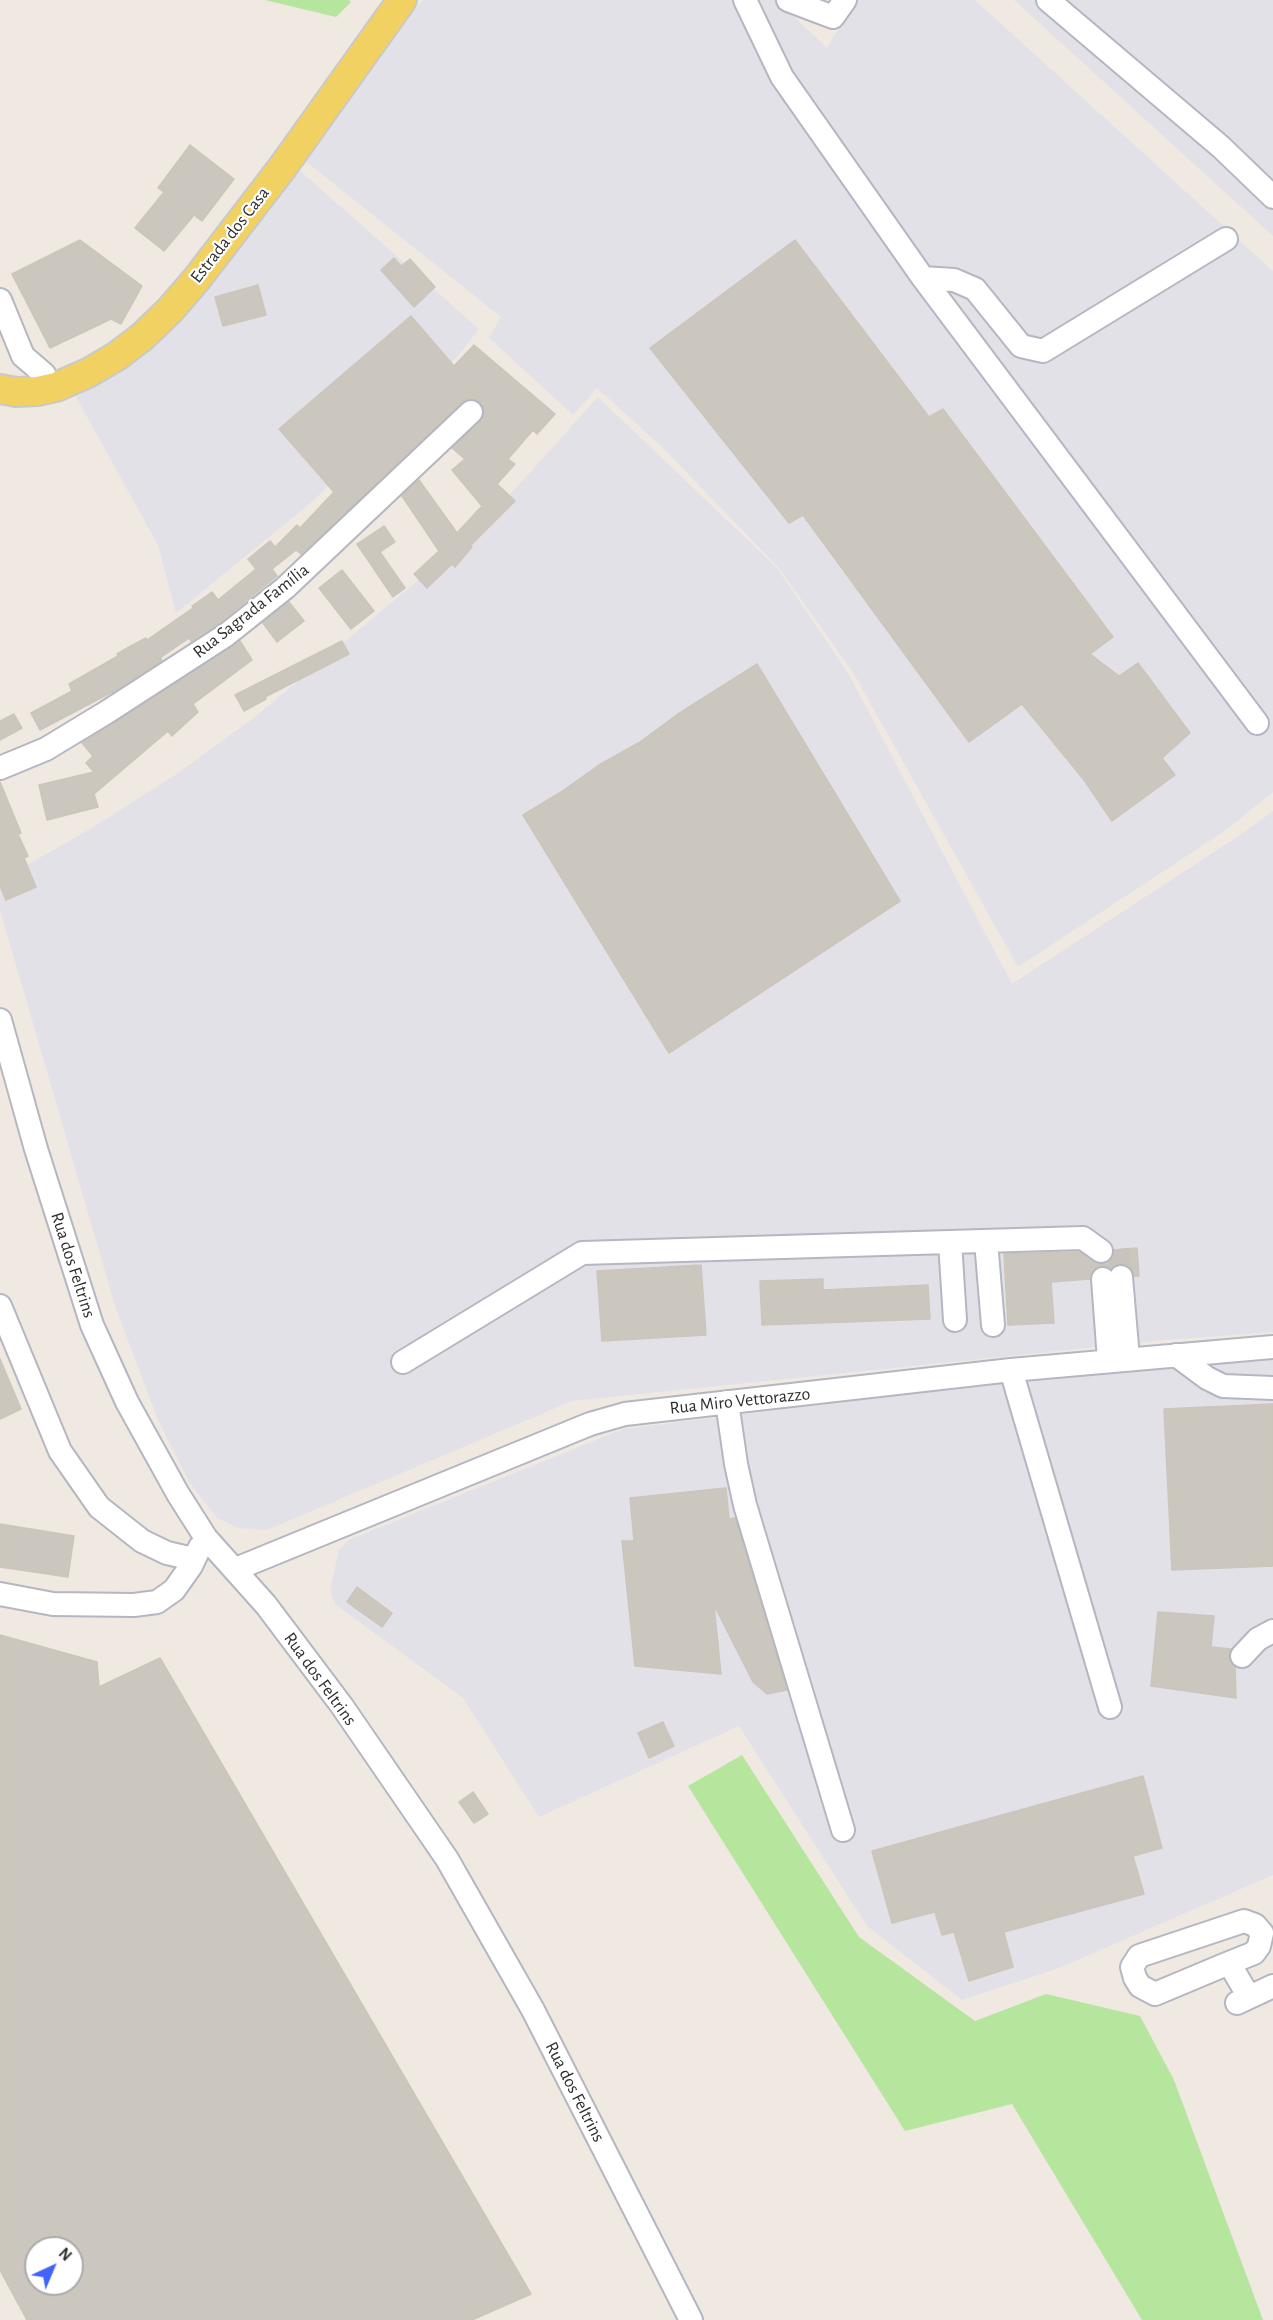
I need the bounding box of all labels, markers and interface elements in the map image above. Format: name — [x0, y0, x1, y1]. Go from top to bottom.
street label: Estrada dos Casa — [186, 183, 274, 287]
street label: Rua Sagrada Família — [189, 559, 313, 663]
street label: Rua dos Feltrins — [46, 1210, 100, 1320]
street label: Rua Miro Vettorazzo — [669, 1383, 811, 1419]
street label: Rua dos Feltrins — [279, 1628, 361, 1730]
street label: Rua dos Feltrins — [540, 2038, 610, 2146]
north arrow — [24, 2236, 84, 2296]
text: N — [56, 2245, 75, 2264]

